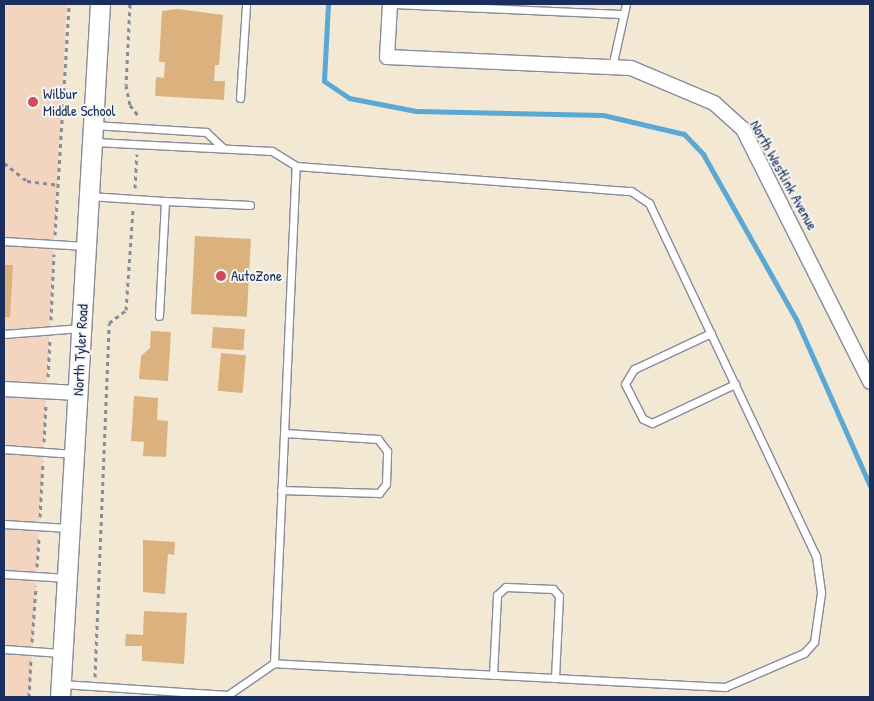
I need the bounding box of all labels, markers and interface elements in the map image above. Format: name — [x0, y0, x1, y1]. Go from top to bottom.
place label: Wilbur Middle School — [43, 84, 115, 119]
marker: Wilbur Middle School — [27, 96, 39, 108]
street label: North Westlink Avenue — [746, 117, 822, 233]
place label: AutoZone — [231, 267, 282, 285]
marker: AutoZone — [215, 270, 227, 282]
street label: North Tyler Road — [69, 304, 91, 396]

